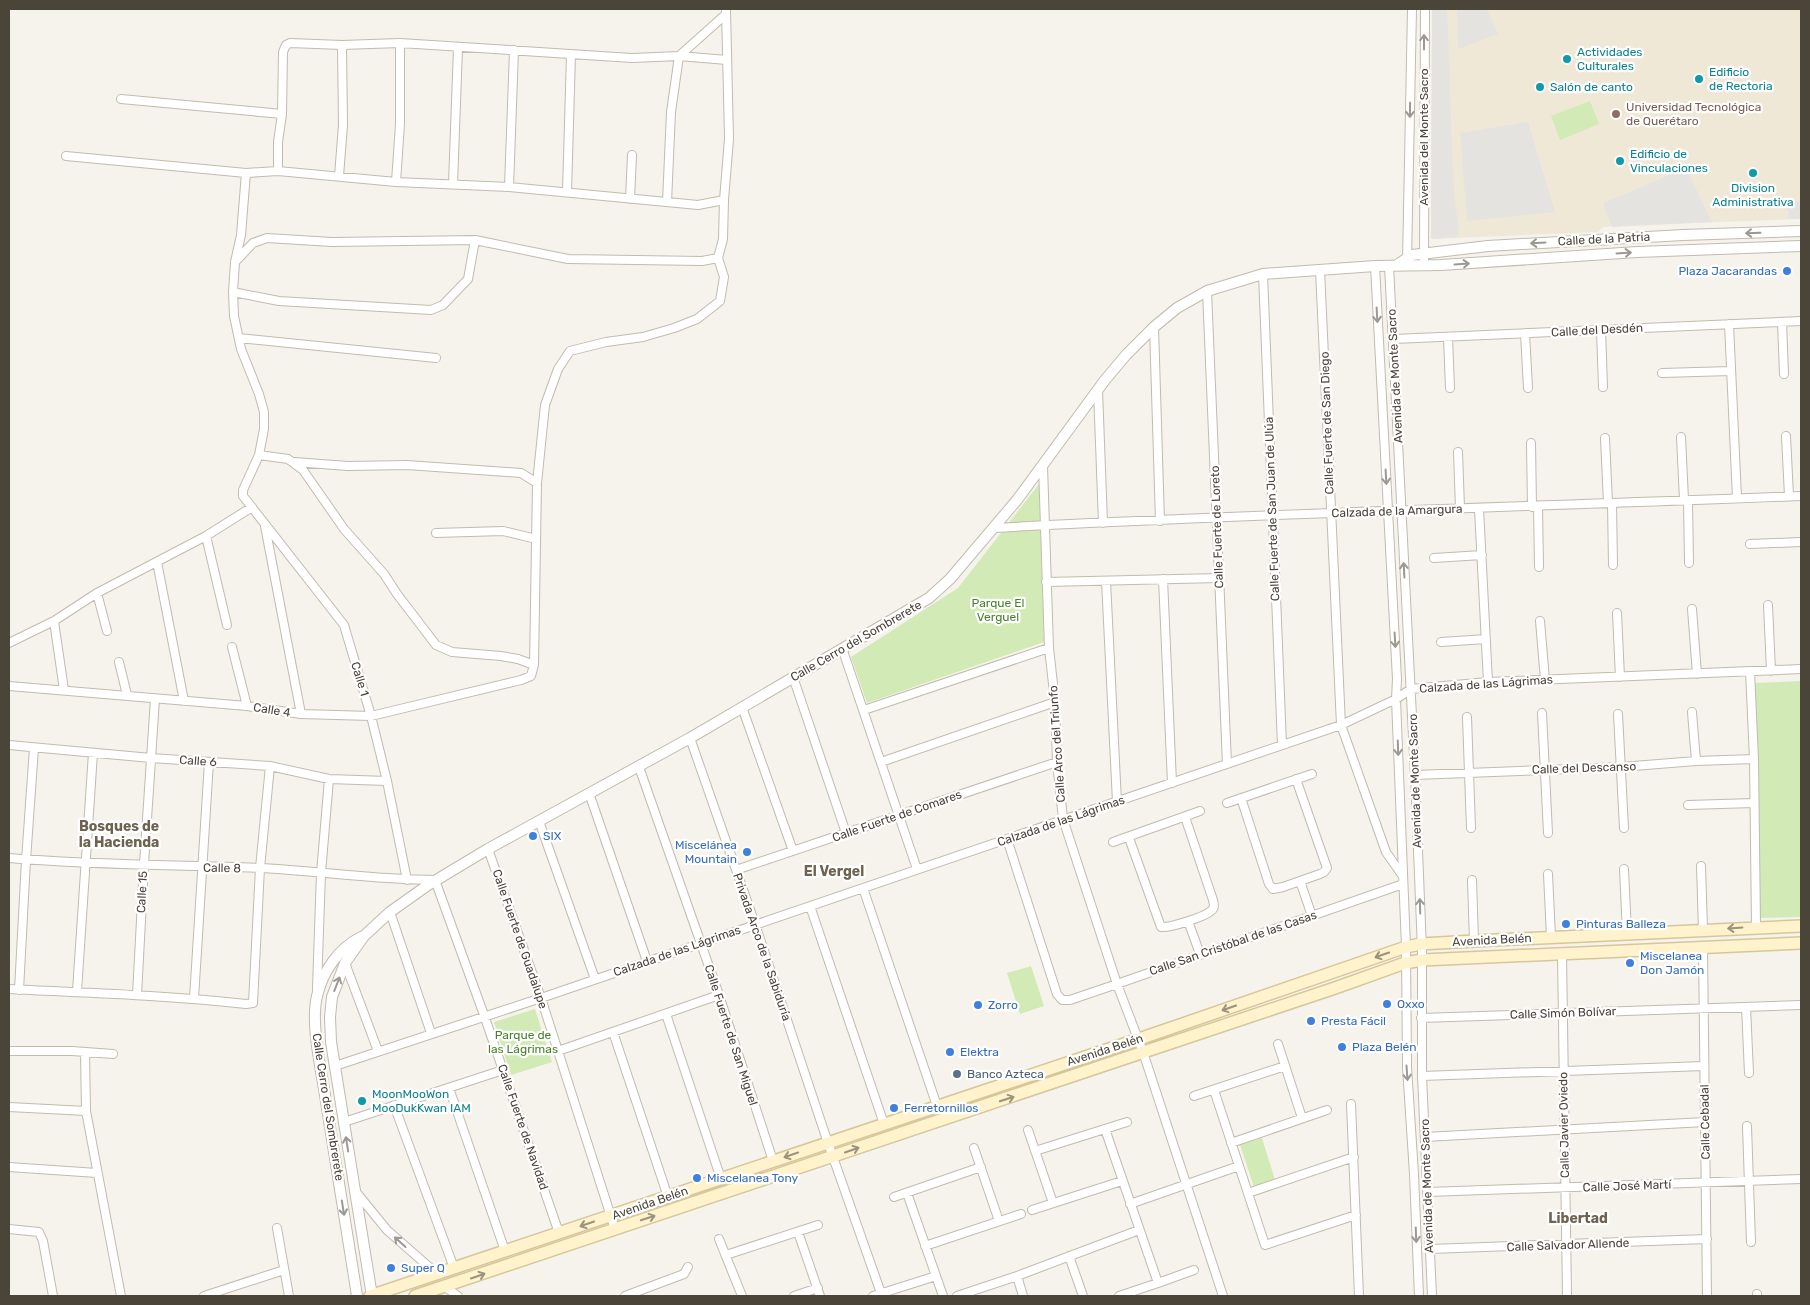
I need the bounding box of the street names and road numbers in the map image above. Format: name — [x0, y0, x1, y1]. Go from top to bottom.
street label: Avenida del Monte Sacro — [1417, 68, 1431, 206]
street label: Calle de la Patria — [1558, 230, 1650, 248]
street label: Avenida de Monte Sacro — [1384, 308, 1406, 444]
street label: Calle del Desdén — [1551, 321, 1643, 339]
street label: Calle Fuerte de San Diego — [1318, 351, 1336, 495]
street label: Calle Fuerte de San Juan de Ulúa — [1262, 417, 1282, 601]
street label: Calle Fuerte de Loreto — [1208, 465, 1226, 589]
street label: Calzada de la Amargura — [1331, 502, 1463, 520]
street label: Calle Cerro del Sombrerete — [788, 597, 924, 684]
street label: Calle 1 — [348, 660, 372, 698]
street label: Calzada de las Lágrimas — [1419, 672, 1553, 696]
street label: Calle Arco del Triunfo — [1046, 685, 1068, 803]
street label: Calle 4 — [252, 700, 292, 720]
street label: Avenida de Monte Sacro — [1406, 713, 1424, 848]
street label: Calle 6 — [179, 753, 217, 769]
street label: Calle del Descanso — [1532, 759, 1637, 777]
street label: Calle Fuerte de Comares — [830, 787, 964, 845]
street label: Calzada de las Lágrimas — [995, 793, 1127, 849]
street label: Calle 8 — [203, 861, 241, 875]
street label: Calle Fuerte de Guadalupe — [490, 867, 551, 1011]
street label: Calle 15 — [134, 870, 150, 914]
street label: Privada Arco de la Sabiduría — [730, 871, 794, 1023]
street label: Calle San Cristóbal de las Casas — [1147, 908, 1319, 978]
street label: Calzada de las Lágrimas — [611, 923, 743, 979]
street label: Avenida Belén — [1452, 931, 1532, 949]
street label: Calle Fuerte de San Miguel — [702, 963, 760, 1107]
street label: Calle Simón Bolívar — [1510, 1004, 1617, 1022]
street label: Avenida Belén — [1065, 1031, 1145, 1069]
street label: Calle Cerro del Sombrerete — [309, 1032, 347, 1182]
street label: Calle Fuerte de Navidad — [495, 1062, 551, 1192]
street label: Calle Javier Oviedo — [1556, 1072, 1572, 1178]
street label: Calle Cebadal — [1697, 1084, 1713, 1160]
street label: Avenida de Monte Sacro — [1418, 1118, 1436, 1253]
street label: Calle José Martí — [1582, 1177, 1673, 1195]
street label: Avenida Belén — [610, 1183, 690, 1223]
street label: Calle Salvador Allende — [1506, 1236, 1630, 1254]

